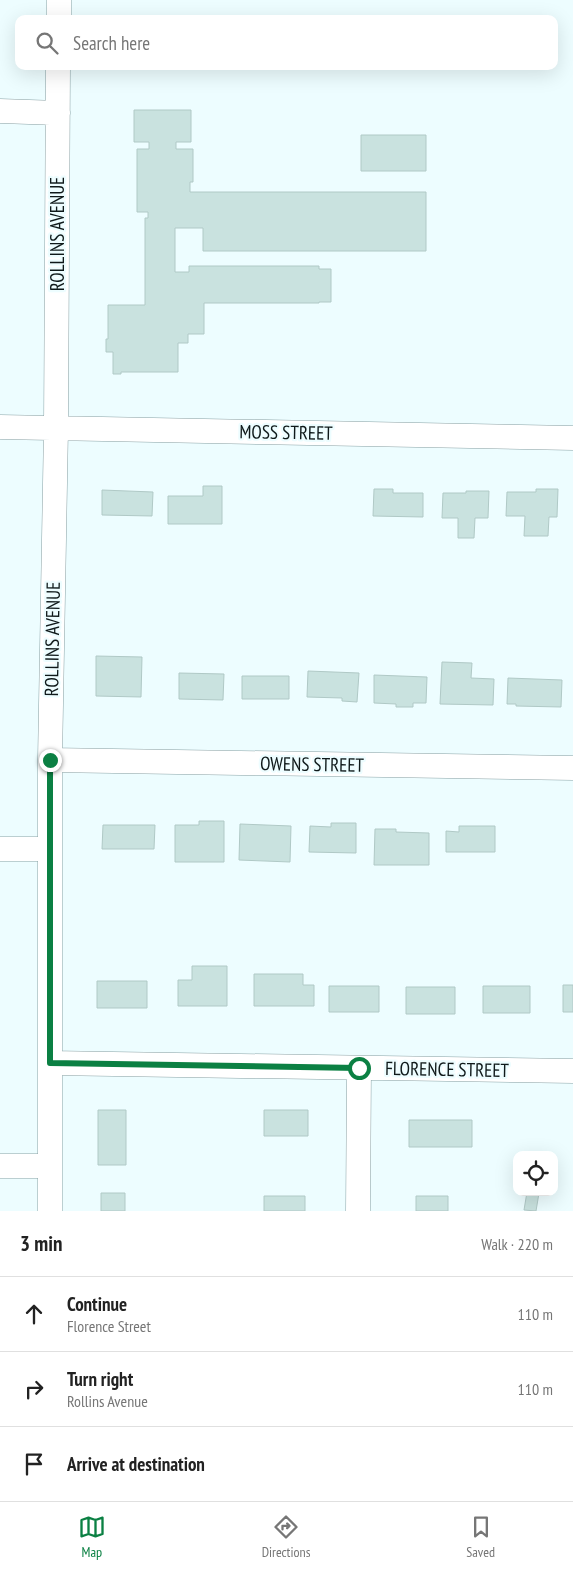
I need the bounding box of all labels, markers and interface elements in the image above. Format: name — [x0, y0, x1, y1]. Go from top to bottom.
search box — [15, 15, 558, 70]
icon: search — [33, 29, 61, 57]
text: Search here — [73, 31, 150, 55]
street label: ROLLINS AVENUE — [45, 177, 69, 291]
street label: MOSS STREET — [239, 419, 333, 445]
street label: ROLLINS AVENUE — [39, 582, 65, 696]
route end — [39, 749, 62, 772]
street label: OWENS STREET — [260, 751, 365, 777]
street label: FLORENCE STREET — [385, 1056, 510, 1082]
route start — [348, 1057, 371, 1080]
map controls — [513, 1151, 558, 1196]
button: locate — [513, 1151, 558, 1196]
text: 3 min — [20, 1230, 62, 1257]
text: Walk · 220 m — [481, 1234, 553, 1254]
text: Continue — [67, 1292, 127, 1316]
icon: ahead — [20, 1300, 48, 1328]
text: 110 m — [518, 1304, 553, 1324]
text: Florence Street — [67, 1316, 151, 1336]
text: Turn right — [67, 1367, 133, 1391]
icon: right — [20, 1375, 48, 1403]
text: 110 m — [518, 1379, 553, 1399]
text: Rollins Avenue — [67, 1391, 148, 1411]
icon: arrive — [20, 1450, 48, 1478]
text: Arrive at destination — [67, 1452, 205, 1476]
tab: Map — [78, 1513, 106, 1561]
tab: Directions — [262, 1513, 310, 1561]
tab: Saved — [466, 1513, 495, 1561]

